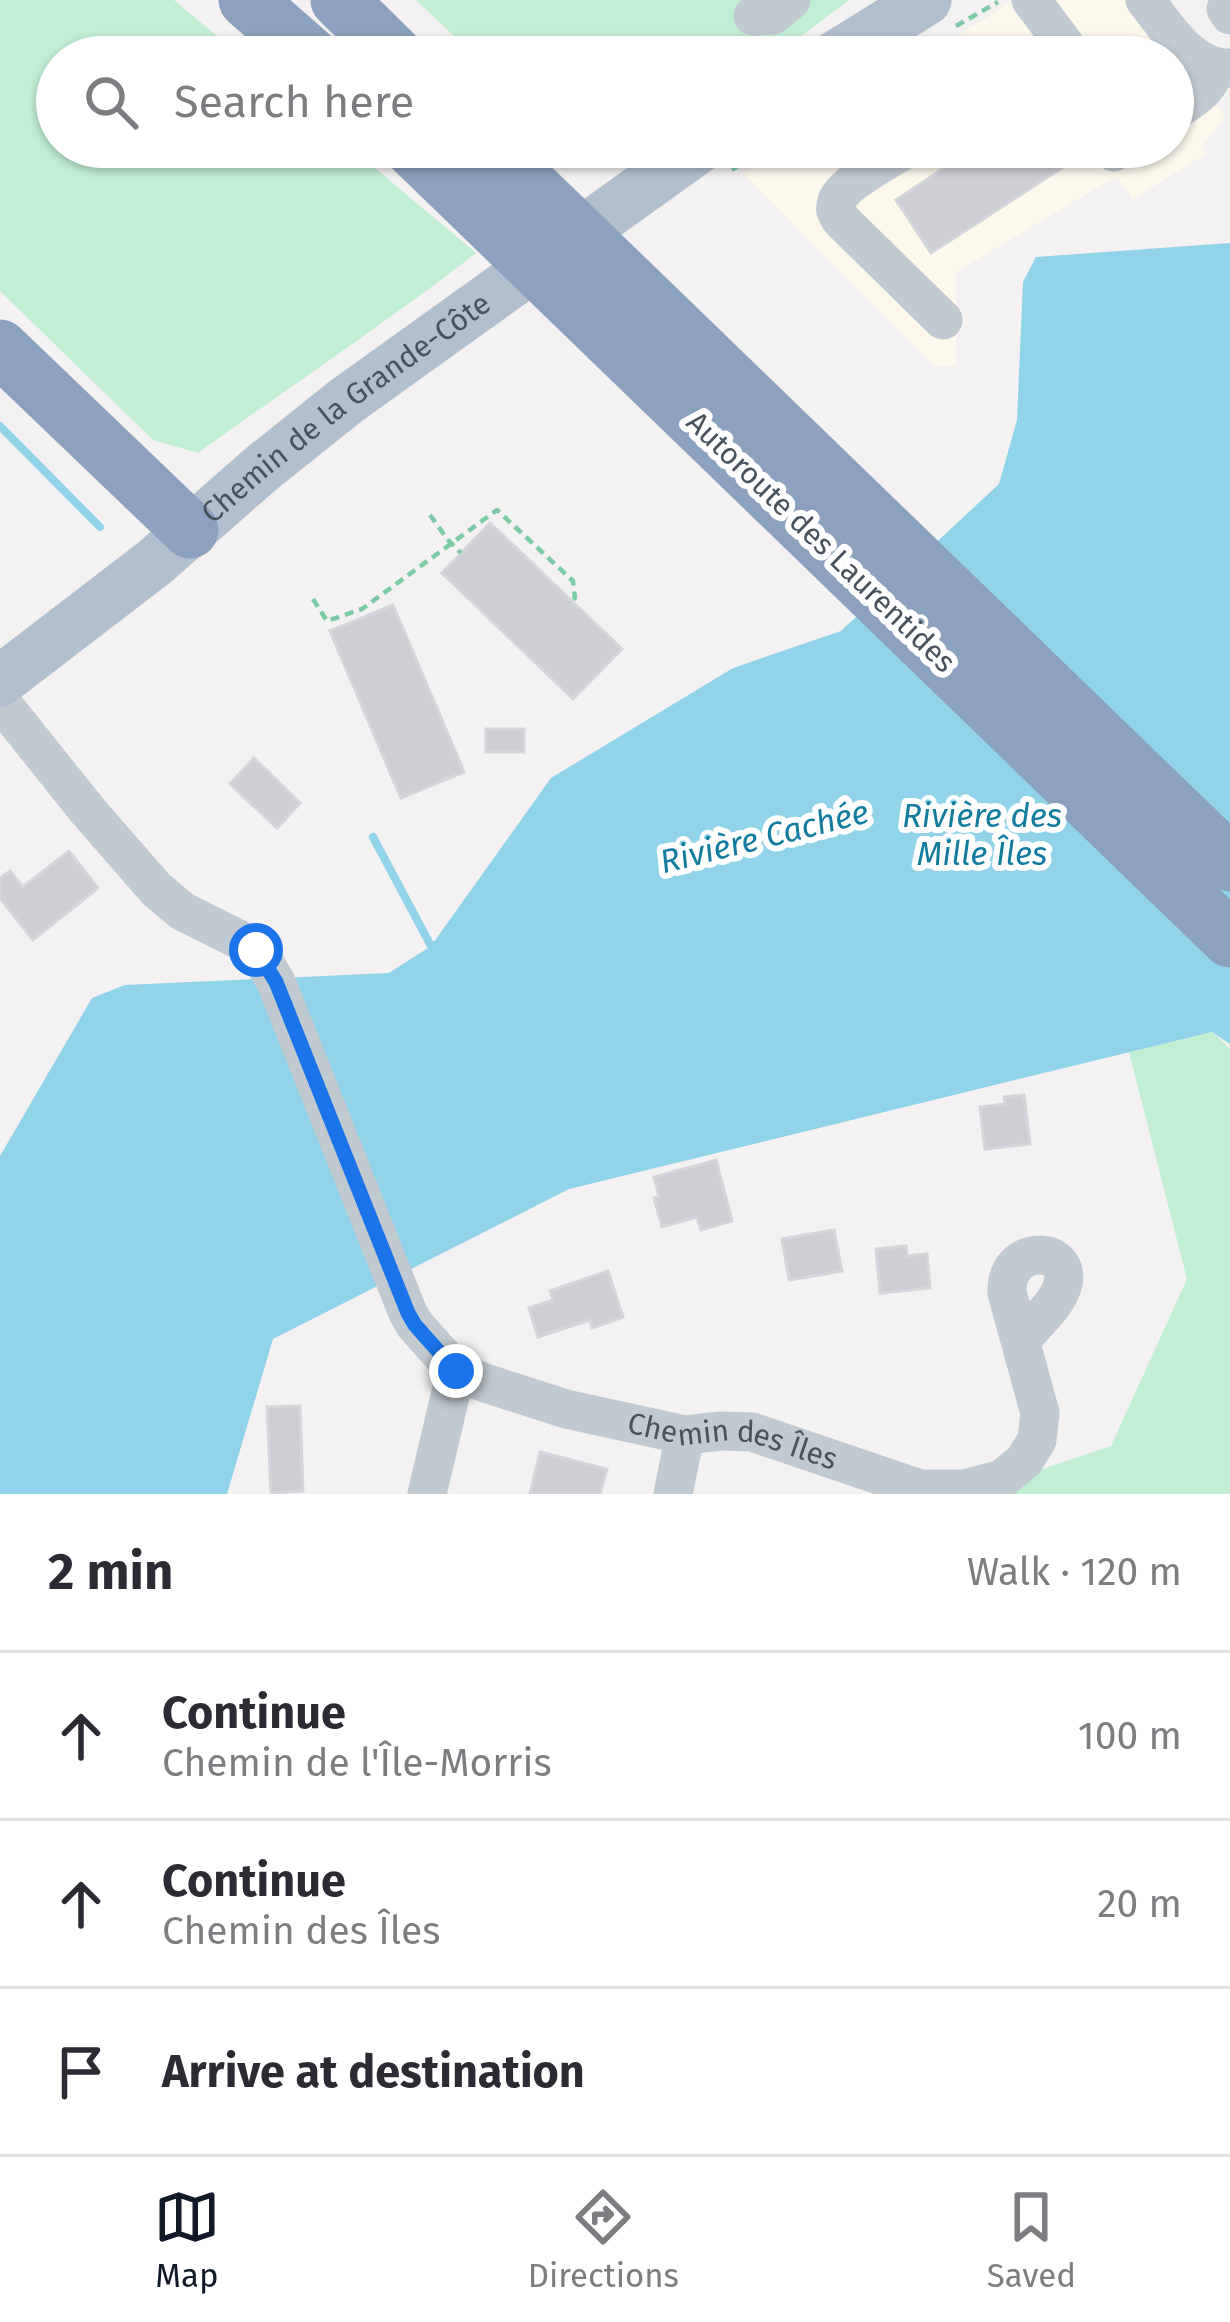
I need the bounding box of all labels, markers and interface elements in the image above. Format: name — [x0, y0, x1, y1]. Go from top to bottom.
search box — [36, 36, 1194, 168]
icon: search — [78, 69, 144, 135]
text: Search here — [174, 75, 414, 129]
street label: Chemin de la Grande-Côte — [194, 285, 498, 531]
street label: Autoroute des Laurentides — [679, 404, 963, 680]
water label: Rivière Cachée — [656, 792, 873, 882]
water label: Rivière des Mille Îles — [902, 796, 1062, 874]
route start — [229, 923, 283, 977]
route end — [429, 1344, 483, 1398]
street label: Chemin des Îles — [624, 1405, 842, 1478]
text: 2 min — [48, 1541, 173, 1603]
text: Walk · 120 m — [967, 1549, 1182, 1595]
text: Continue — [162, 1686, 346, 1740]
icon: ahead — [48, 1703, 114, 1769]
text: 100 m — [1078, 1713, 1182, 1759]
text: Chemin de l'Île-Morris — [162, 1740, 552, 1786]
text: Continue — [162, 1854, 346, 1908]
icon: ahead — [48, 1871, 114, 1937]
text: 20 m — [1097, 1881, 1182, 1927]
text: Chemin des Îles — [162, 1908, 441, 1954]
icon: arrive — [48, 2039, 114, 2105]
text: Arrive at destination — [162, 2045, 585, 2099]
tab: Map — [154, 2184, 220, 2296]
tab: Directions — [528, 2184, 679, 2296]
tab: Saved — [987, 2184, 1076, 2296]

